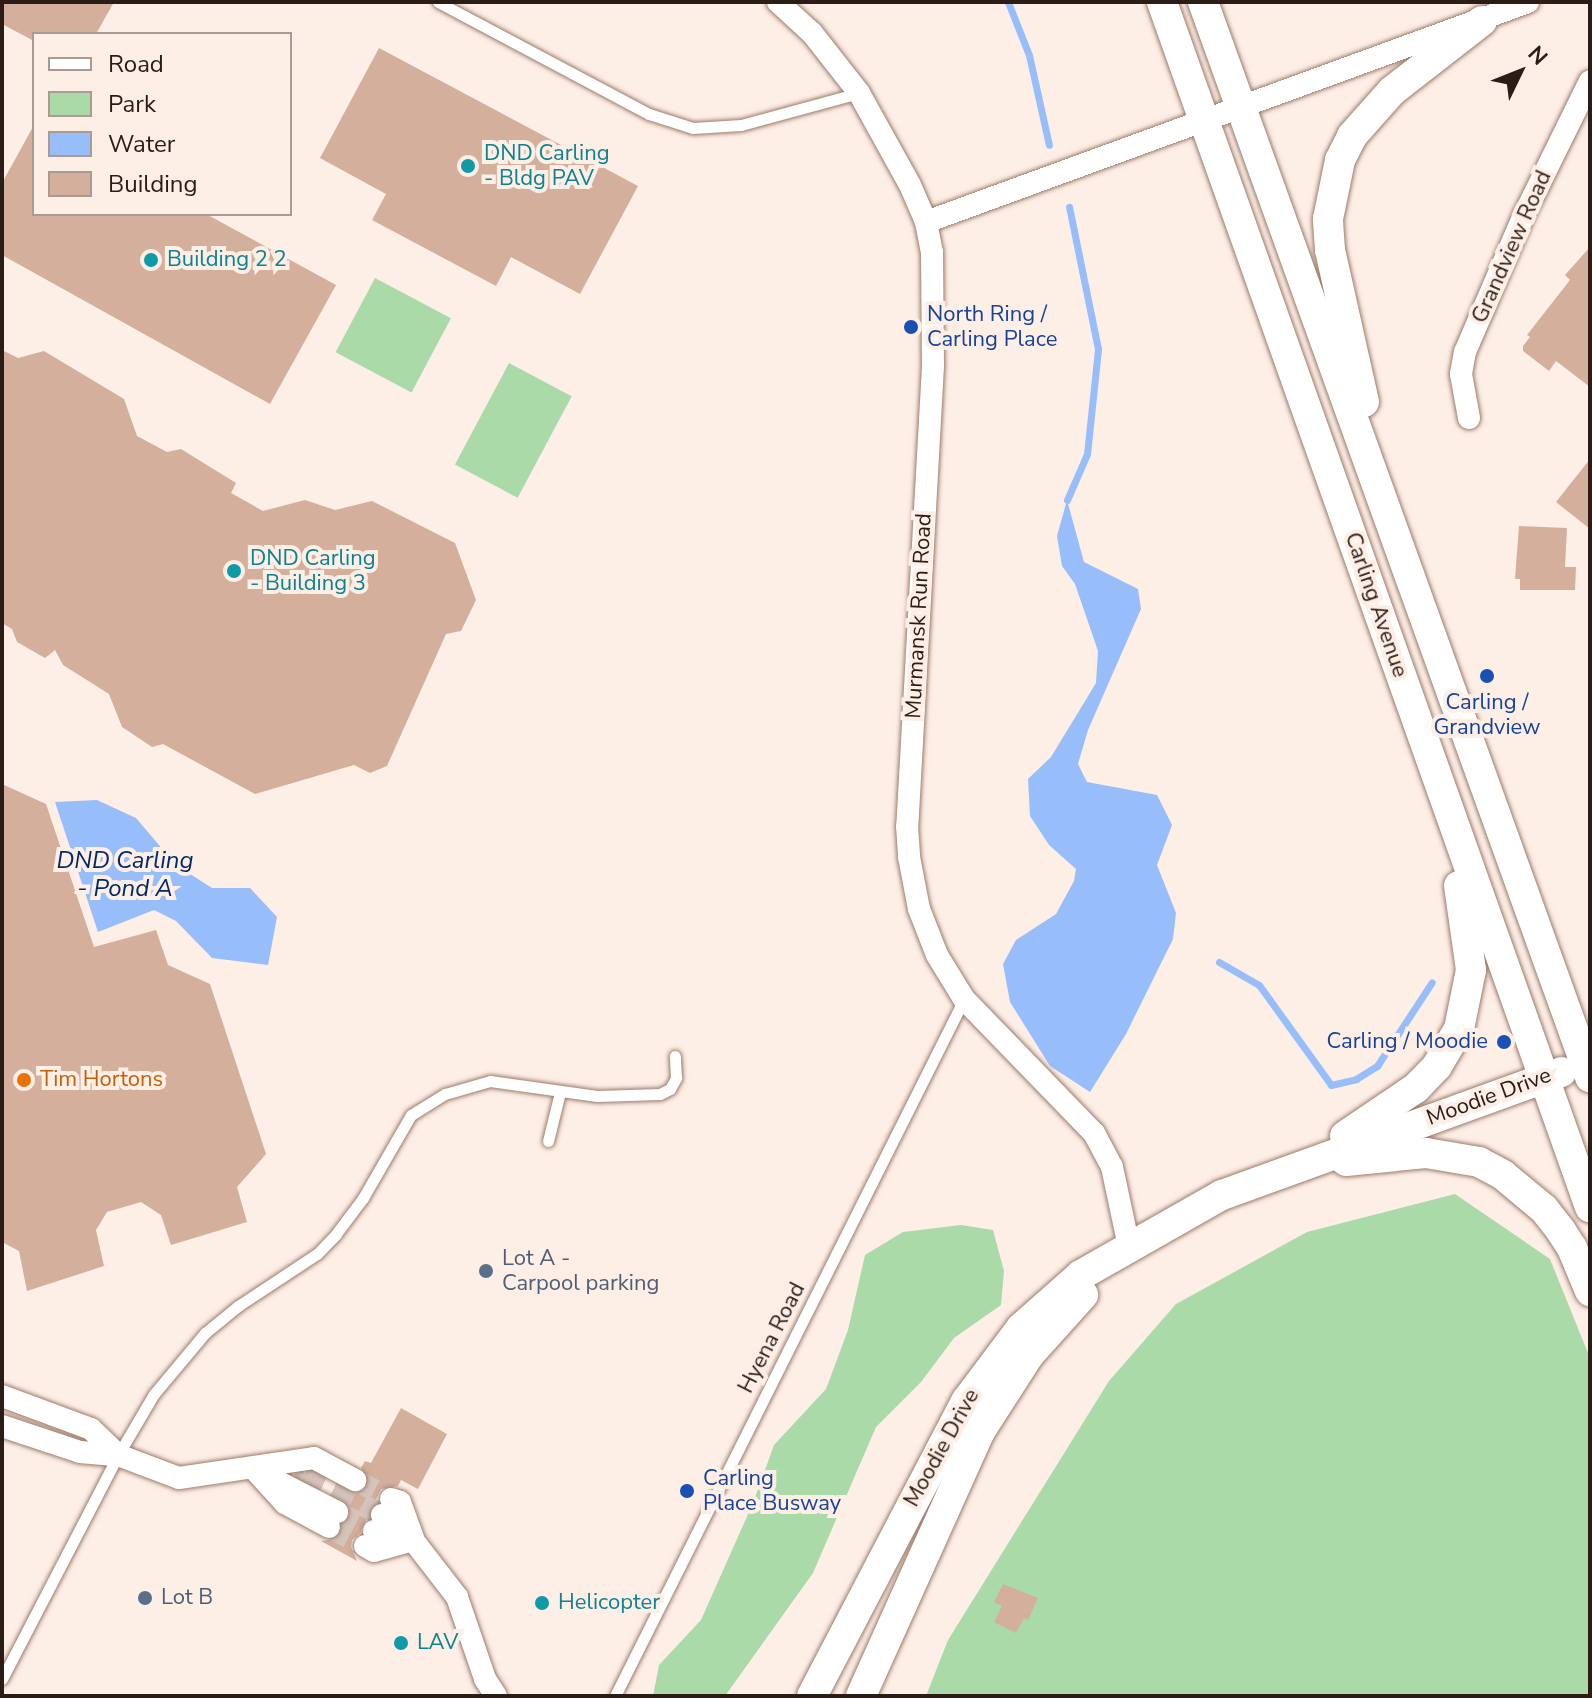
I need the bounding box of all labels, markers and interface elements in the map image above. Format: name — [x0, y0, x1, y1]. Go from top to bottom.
legend — [32, 32, 292, 216]
north arrow — [1480, 32, 1560, 112]
text: N — [1521, 39, 1554, 72]
text: Road — [108, 48, 164, 80]
text: Park — [108, 88, 156, 120]
text: Water — [108, 128, 175, 160]
place label: DND Carling - Bldg PAV — [484, 140, 610, 192]
marker: DND Carling - Bldg PAV — [459, 157, 477, 175]
street label: Grandview Road — [1467, 167, 1557, 327]
text: Building — [108, 168, 198, 200]
place label: Building 2 2 — [167, 247, 287, 273]
marker: Building 2 2 — [142, 251, 160, 269]
place label: North Ring / Carling Place — [927, 301, 1057, 352]
marker: North Ring / Carling Place — [902, 318, 920, 336]
street label: Murmansk Run Road — [900, 513, 938, 719]
street label: Carling Avenue — [1339, 529, 1413, 681]
place label: DND Carling - Building 3 — [250, 545, 376, 596]
marker: DND Carling - Building 3 — [225, 562, 243, 580]
marker: Carling / Grandview — [1478, 667, 1496, 685]
place label: Carling / Grandview — [1433, 689, 1541, 740]
water label: DND Carling - Pond A — [57, 847, 193, 903]
place label: Carling / Moodie — [1327, 1029, 1488, 1055]
marker: Carling / Moodie — [1495, 1033, 1513, 1051]
street label: Moodie Drive — [1423, 1062, 1555, 1132]
place label: Tim Hortons — [40, 1067, 163, 1093]
marker: Tim Hortons — [15, 1071, 33, 1089]
place label: Lot A - Carpool parking — [502, 1245, 659, 1296]
marker: Lot A - Carpool parking — [477, 1262, 495, 1280]
street label: Hyena Road — [733, 1278, 811, 1398]
street label: Moodie Drive — [899, 1384, 985, 1512]
place label: Carling Place Busway — [703, 1465, 841, 1516]
marker: Carling Place Busway — [678, 1482, 696, 1500]
place label: Lot B — [161, 1585, 213, 1611]
marker: Lot B — [136, 1589, 154, 1607]
place label: Helicopter — [558, 1590, 660, 1616]
marker: Helicopter — [533, 1594, 551, 1612]
place label: LAV — [417, 1630, 458, 1656]
marker: LAV — [392, 1634, 410, 1652]

